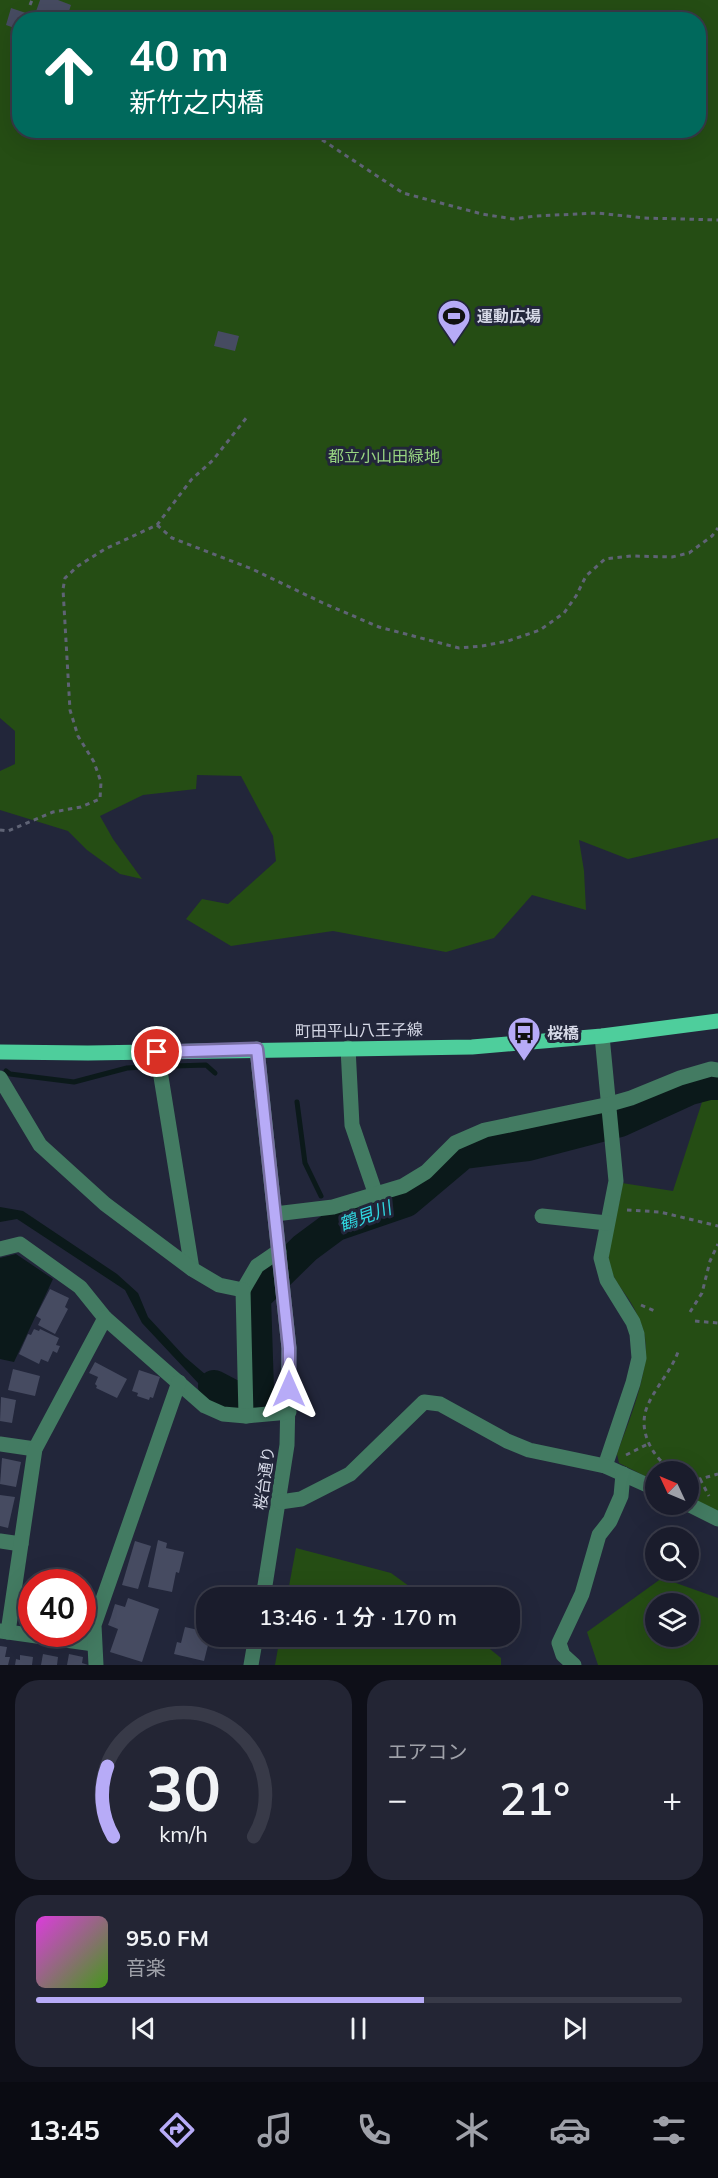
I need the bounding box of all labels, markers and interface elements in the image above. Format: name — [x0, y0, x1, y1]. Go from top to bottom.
text: 40 m — [129, 29, 229, 82]
icon: ahead — [30, 36, 108, 114]
text: 新竹之内橋 — [129, 85, 264, 119]
sports icon: 運動広場 — [436, 298, 472, 345]
place label: 運動広場 — [477, 306, 541, 326]
park label: 都立小山田緑地 — [328, 446, 440, 466]
bus stop icon: 桜橋 — [506, 1015, 542, 1062]
street label: 町田平山八王子線 — [295, 1019, 423, 1041]
place label: 桜橋 — [547, 1023, 579, 1043]
pin — [131, 1026, 182, 1077]
icon: arrive — [140, 1035, 173, 1068]
water label: 鶴見川 — [336, 1195, 396, 1236]
position arrow — [257, 1357, 321, 1421]
street label: 桜台通り — [250, 1445, 278, 1511]
north arrow — [645, 1461, 699, 1515]
map controls — [645, 1461, 699, 1647]
button: search — [645, 1527, 699, 1581]
speed limit sign: 40 — [18, 1569, 96, 1647]
button: layers — [645, 1593, 699, 1647]
text: 13:46 · 1 分 · 170 m — [259, 1603, 457, 1631]
text: エアコン — [388, 1739, 468, 1764]
text: 30 — [146, 1748, 221, 1827]
text: 21° — [499, 1770, 570, 1826]
text: − — [388, 1778, 407, 1819]
text: + — [662, 1778, 682, 1819]
text: km/h — [159, 1820, 207, 1847]
text: 95.0 FM — [126, 1924, 209, 1952]
text: 音楽 — [126, 1955, 166, 1980]
icon: previous — [127, 2012, 160, 2045]
icon: pause — [342, 2012, 375, 2045]
icon: next — [558, 2012, 591, 2045]
icon: directions — [156, 2109, 198, 2151]
icon: music — [254, 2109, 296, 2151]
icon: phone — [353, 2109, 395, 2151]
icon: climate — [451, 2109, 493, 2151]
icon: car — [549, 2109, 591, 2151]
icon: filters — [648, 2109, 690, 2151]
text: 13:45 — [28, 2113, 100, 2147]

